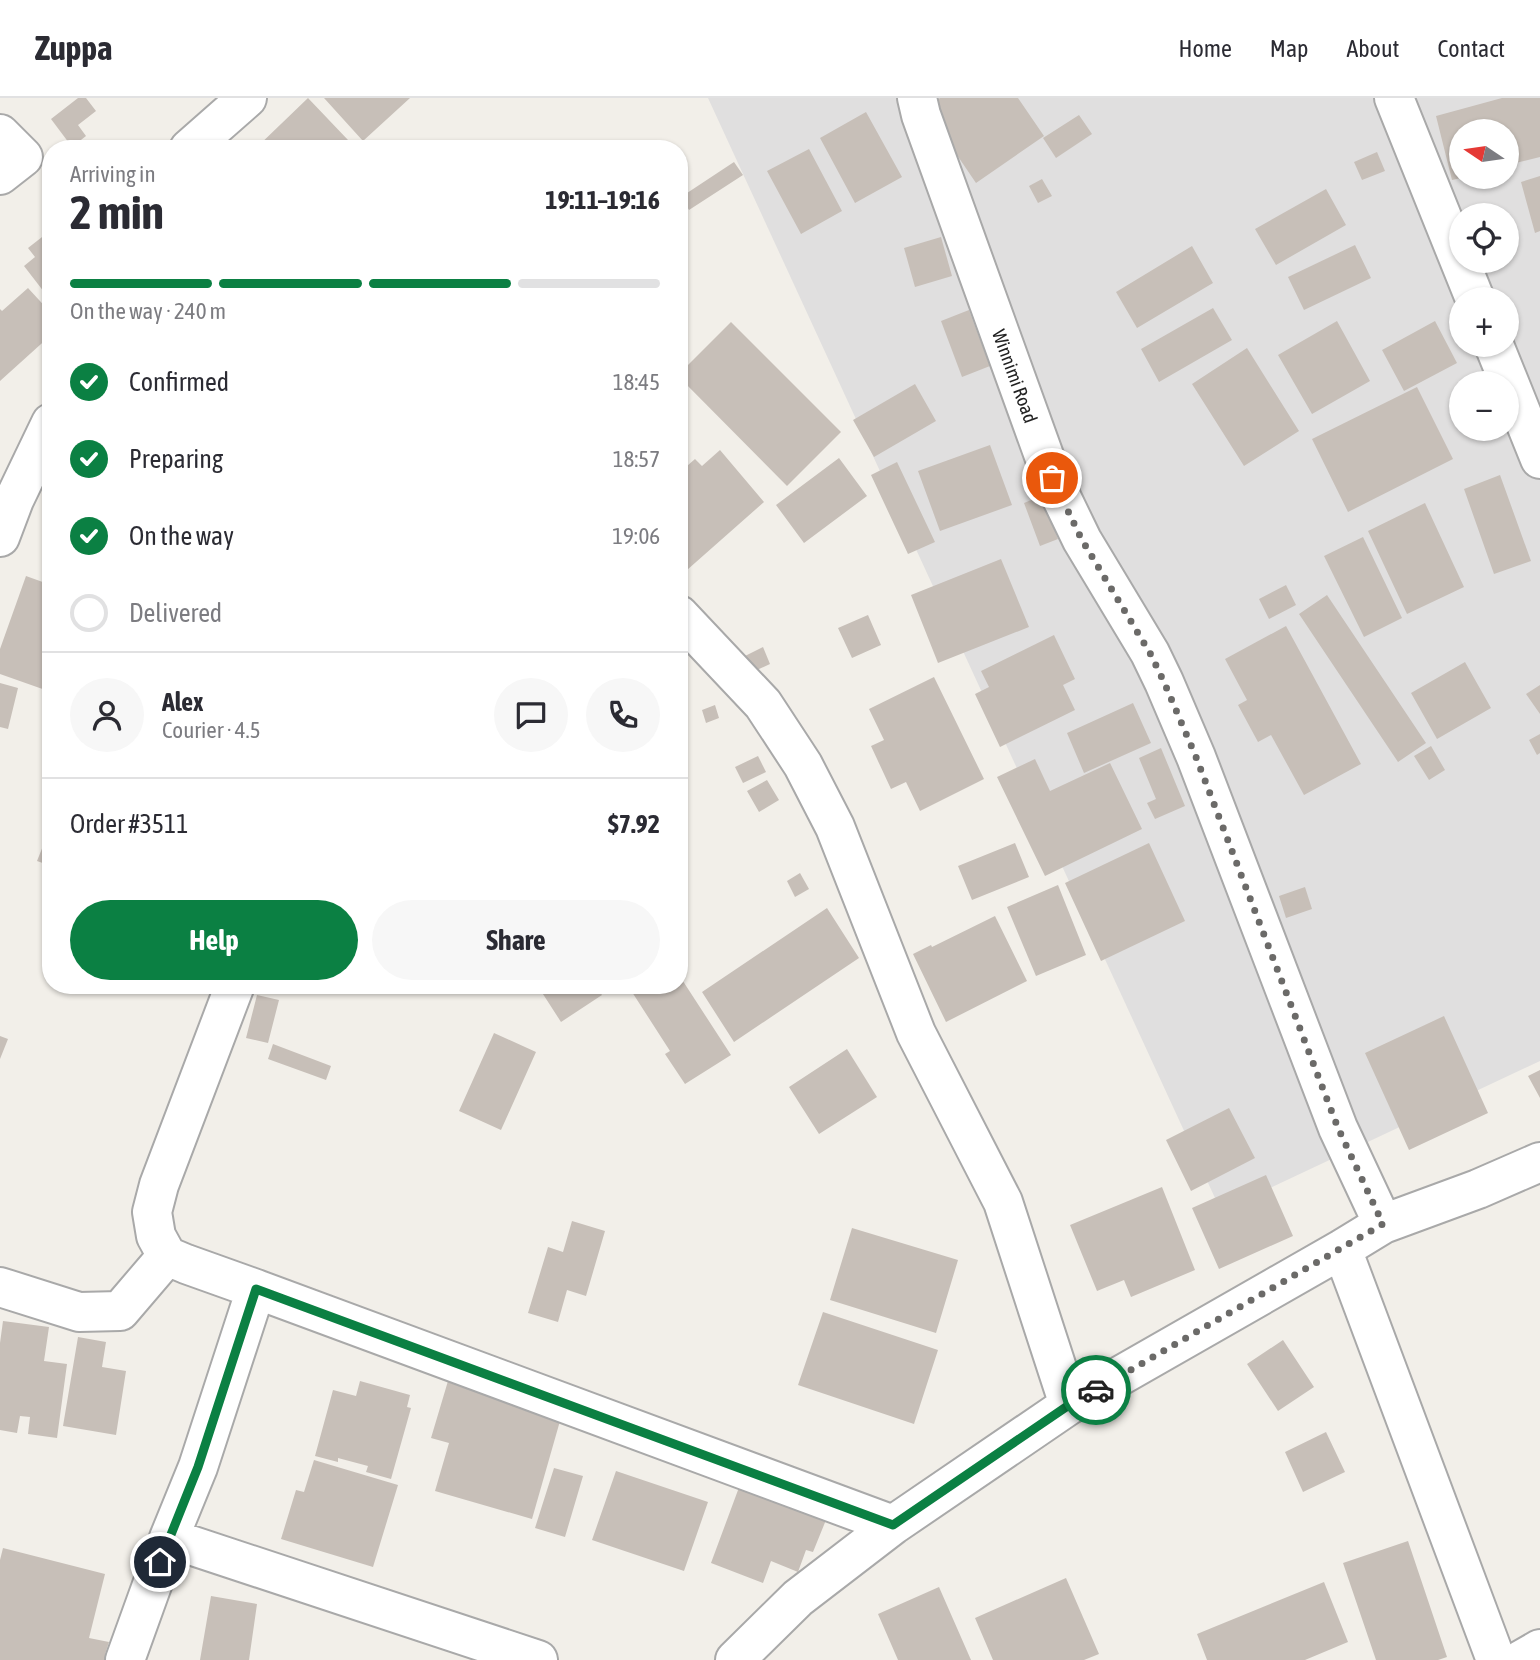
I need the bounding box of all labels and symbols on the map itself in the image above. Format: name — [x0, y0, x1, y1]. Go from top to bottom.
north arrow — [1449, 119, 1519, 189]
street label: Winnimi Road — [988, 326, 1042, 426]
pin — [1022, 448, 1082, 508]
courier — [1061, 1355, 1131, 1425]
pin — [130, 1532, 190, 1592]

